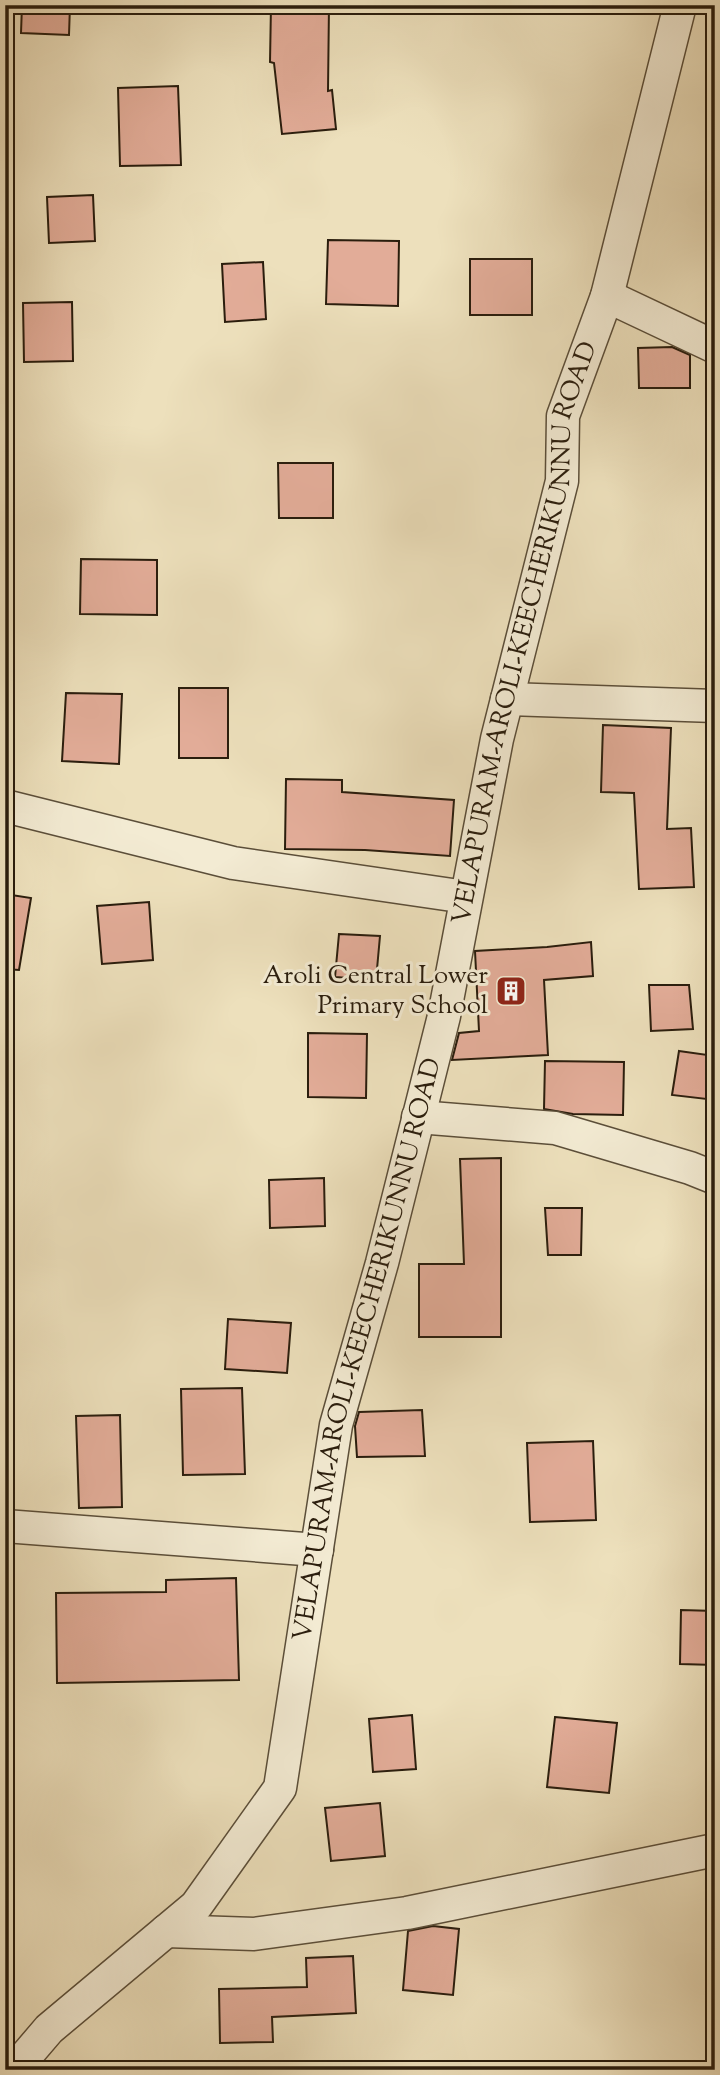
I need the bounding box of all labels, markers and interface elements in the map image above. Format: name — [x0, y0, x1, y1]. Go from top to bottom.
street label: VELAPURAM-AROLI-KEECHERIKUNNU ROAD — [443, 336, 607, 928]
place label: Aroli Central Lower Primary School — [263, 958, 488, 1025]
building icon: Aroli Central Lower Primary School — [494, 974, 528, 1008]
street label: VELAPURAM-AROLI-KEECHERIKUNNU ROAD — [284, 1054, 451, 1644]

